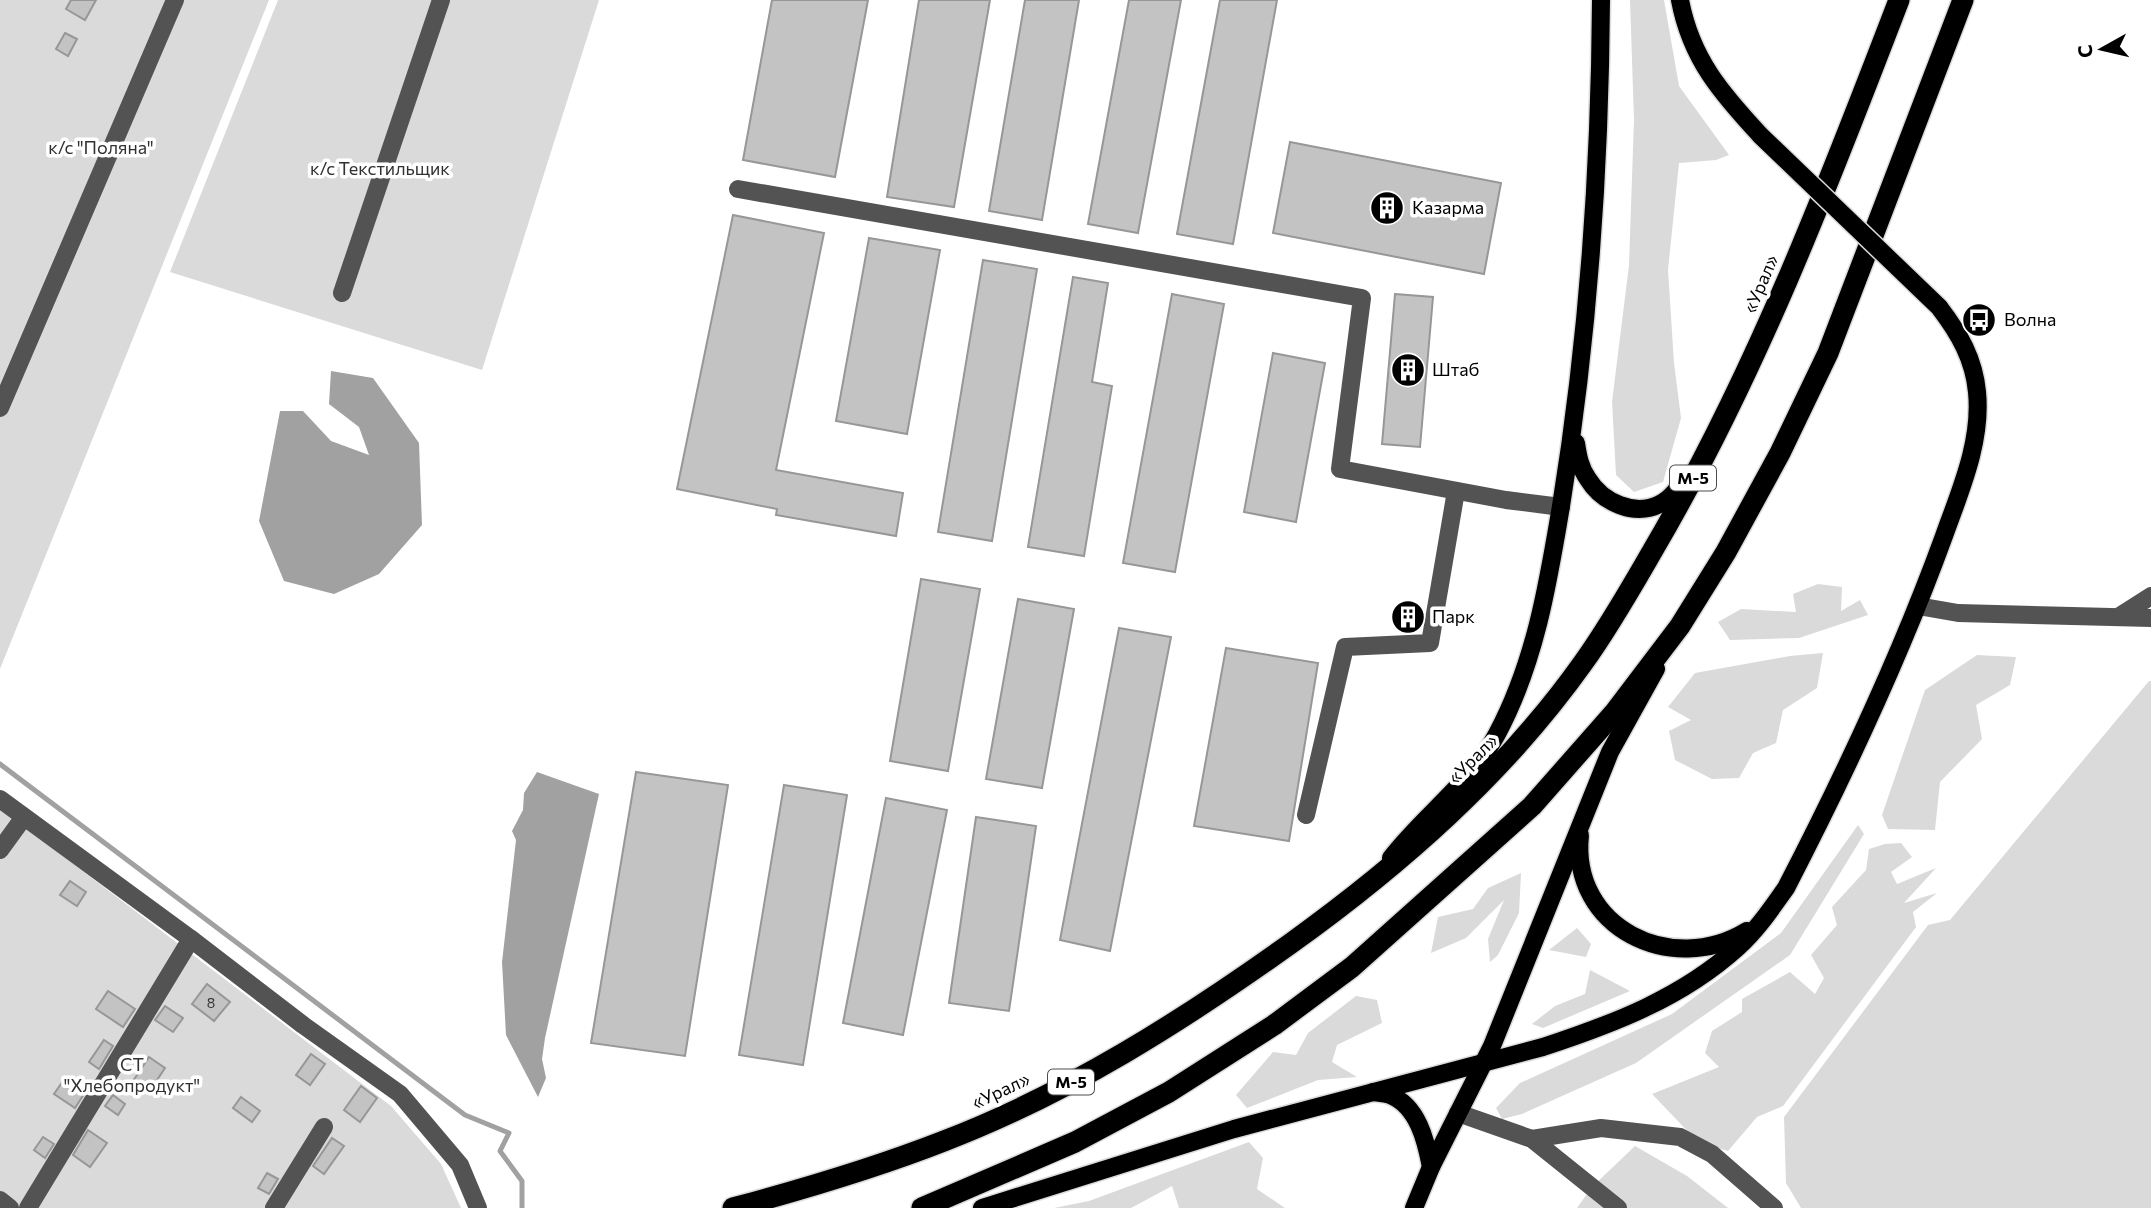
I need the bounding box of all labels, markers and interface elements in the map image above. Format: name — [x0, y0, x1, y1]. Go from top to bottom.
north arrow — [2067, 14, 2137, 84]
text: С — [2072, 43, 2097, 59]
park label: к/с "Поляна" — [48, 136, 154, 158]
park label: к/с Текстильщик — [310, 157, 450, 179]
building icon: Казарма — [1368, 189, 1406, 227]
place label: Казарма — [1412, 196, 1484, 218]
street label: «Урал» — [1738, 251, 1782, 316]
bus stop icon: Волна — [1960, 301, 1998, 339]
place label: Волна — [2004, 308, 2056, 330]
building icon: Штаб — [1389, 351, 1427, 389]
place label: Штаб — [1432, 358, 1480, 380]
road number: М-5 — [1670, 466, 1716, 491]
building icon: Парк — [1389, 598, 1427, 636]
place label: Парк — [1432, 605, 1475, 627]
street label: «Урал» — [1443, 729, 1502, 788]
house number: 8 — [207, 994, 215, 1011]
park label: СТ "Хлебопродукт" — [64, 1053, 200, 1096]
street label: «Урал» — [968, 1067, 1033, 1113]
road number: М-5 — [1048, 1070, 1094, 1094]

